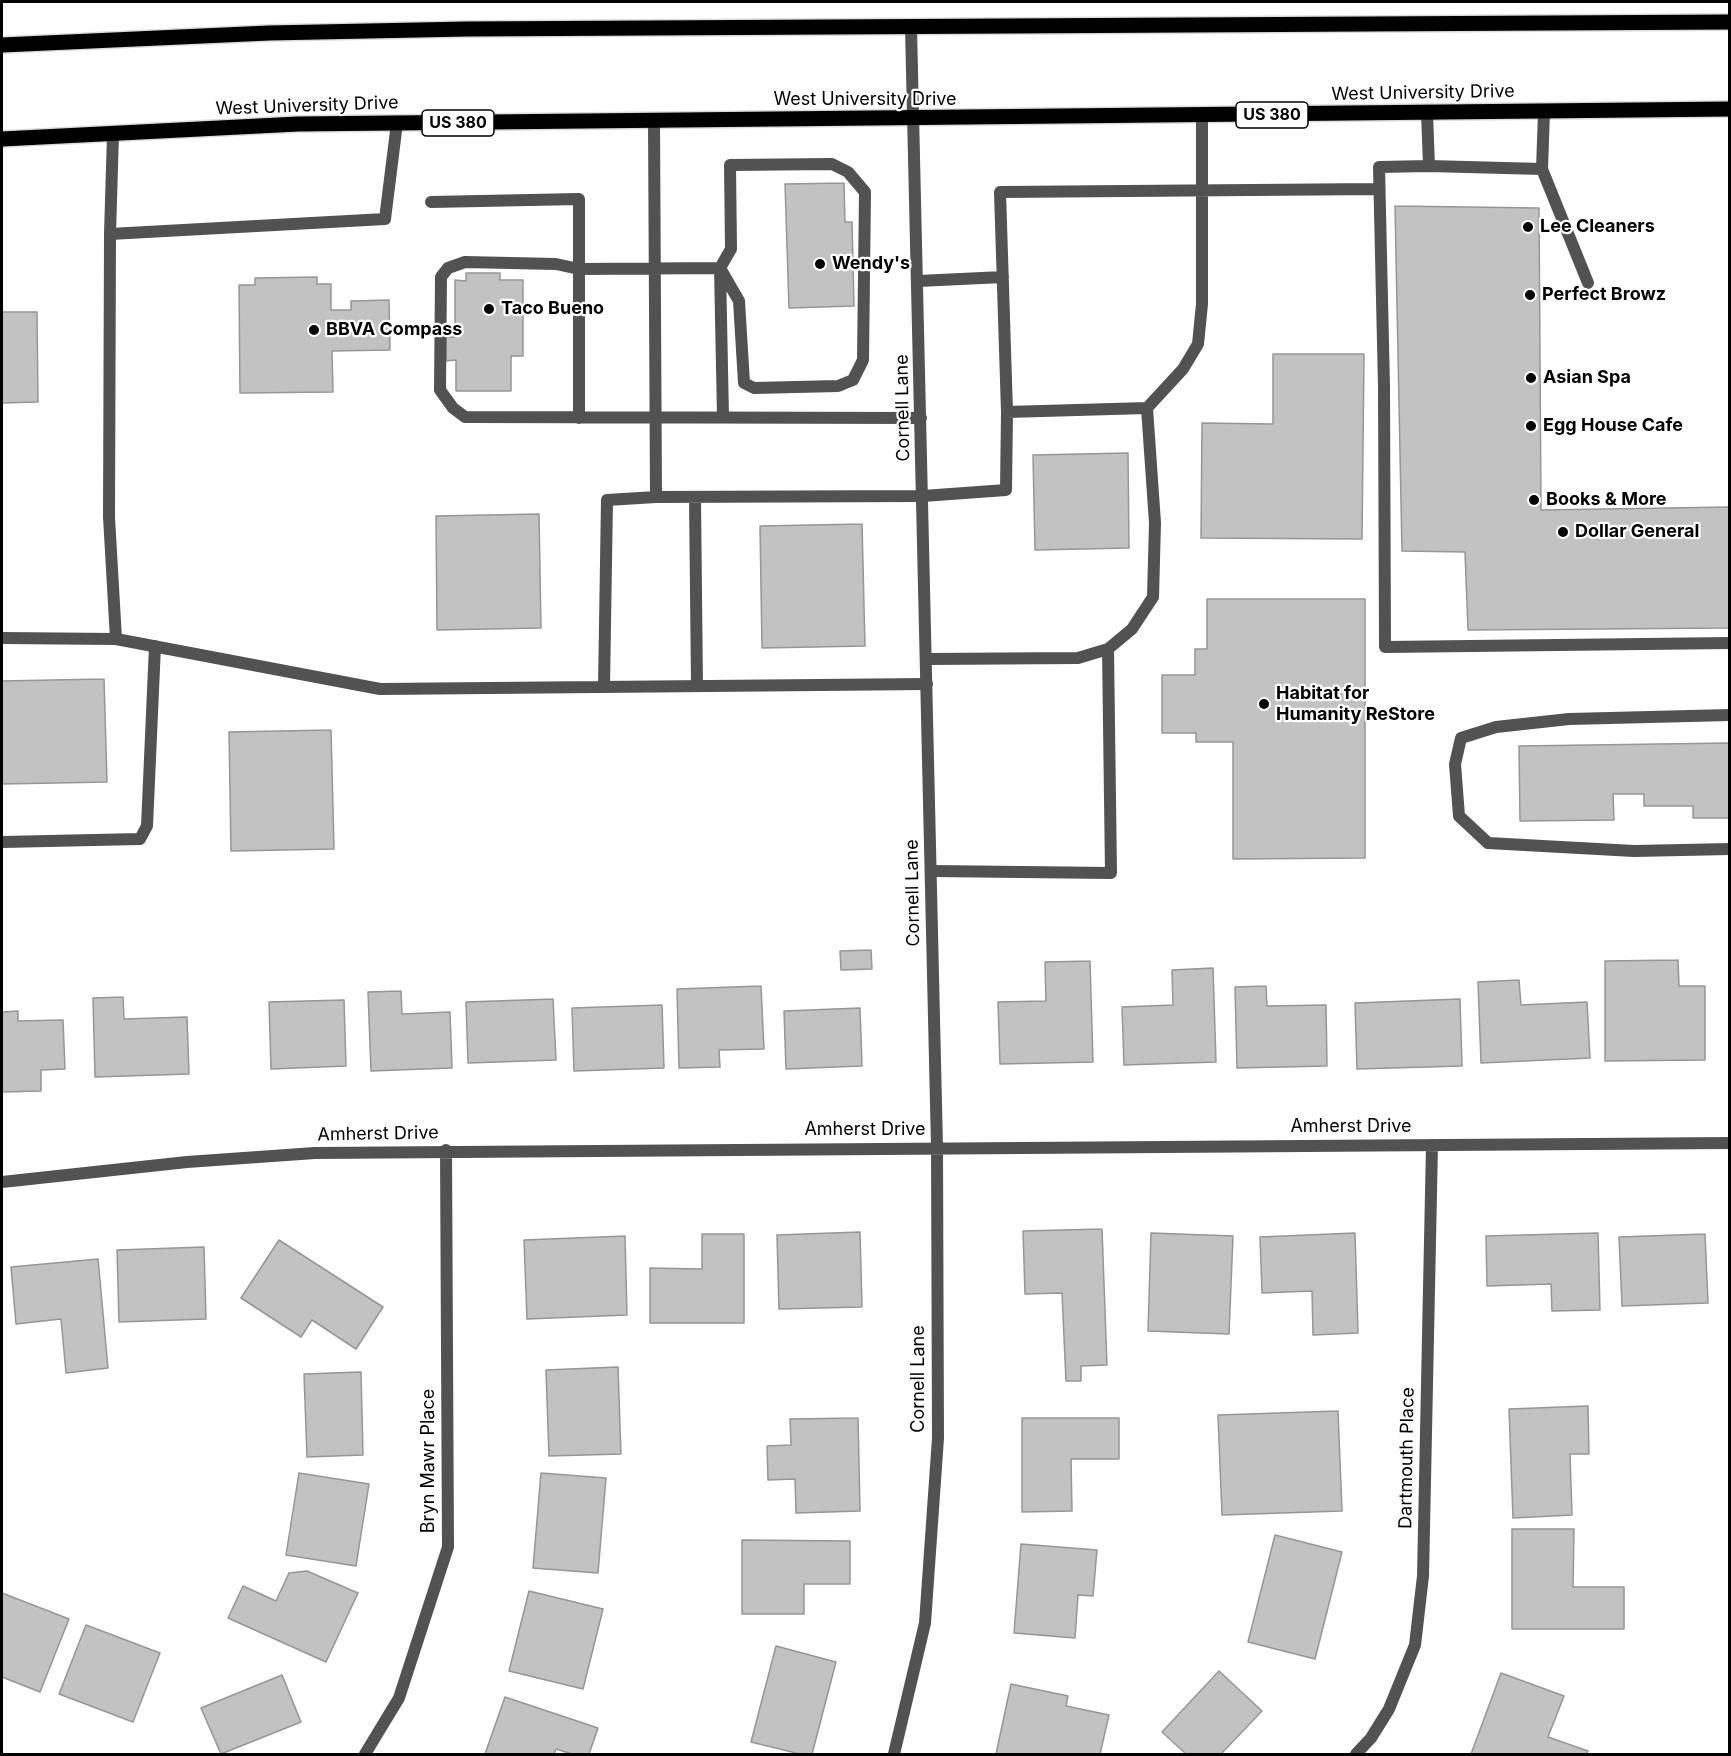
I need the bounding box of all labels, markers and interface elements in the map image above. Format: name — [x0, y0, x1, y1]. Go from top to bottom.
street label: West University Drive — [1331, 81, 1515, 105]
street label: West University Drive — [773, 89, 957, 111]
street label: West University Drive — [215, 92, 399, 120]
road number: US 380 — [1236, 102, 1308, 128]
road number: US 380 — [422, 110, 494, 136]
place label: Lee Cleaners — [1540, 216, 1655, 238]
marker: Lee Cleaners — [1521, 220, 1535, 234]
place label: Wendy's — [832, 253, 910, 275]
marker: Wendy's — [813, 257, 827, 271]
place label: Perfect Browz — [1542, 284, 1666, 306]
marker: Perfect Browz — [1523, 288, 1537, 302]
place label: Taco Bueno — [501, 298, 604, 320]
marker: Taco Bueno — [482, 302, 496, 316]
place label: BBVA Compass — [326, 319, 462, 341]
marker: BBVA Compass — [307, 323, 321, 337]
street label: Cornell Lane — [891, 354, 915, 462]
place label: Asian Spa — [1543, 367, 1631, 389]
marker: Asian Spa — [1524, 371, 1538, 385]
place label: Egg House Cafe — [1543, 415, 1683, 437]
marker: Egg House Cafe — [1524, 419, 1538, 433]
place label: Books & More — [1546, 489, 1667, 511]
marker: Books & More — [1527, 493, 1541, 507]
place label: Dollar General — [1575, 521, 1699, 543]
marker: Dollar General — [1556, 525, 1570, 539]
place label: Habitat for Humanity ReStore — [1276, 683, 1435, 726]
marker: Habitat for Humanity ReStore — [1257, 697, 1271, 711]
street label: Cornell Lane — [901, 839, 925, 947]
street label: Amherst Drive — [1290, 1116, 1412, 1138]
street label: Amherst Drive — [804, 1119, 926, 1141]
street label: Amherst Drive — [317, 1122, 439, 1146]
street label: Cornell Lane — [908, 1325, 930, 1433]
street label: Dartmouth Place — [1395, 1387, 1419, 1529]
street label: Bryn Mawr Place — [418, 1389, 440, 1533]

